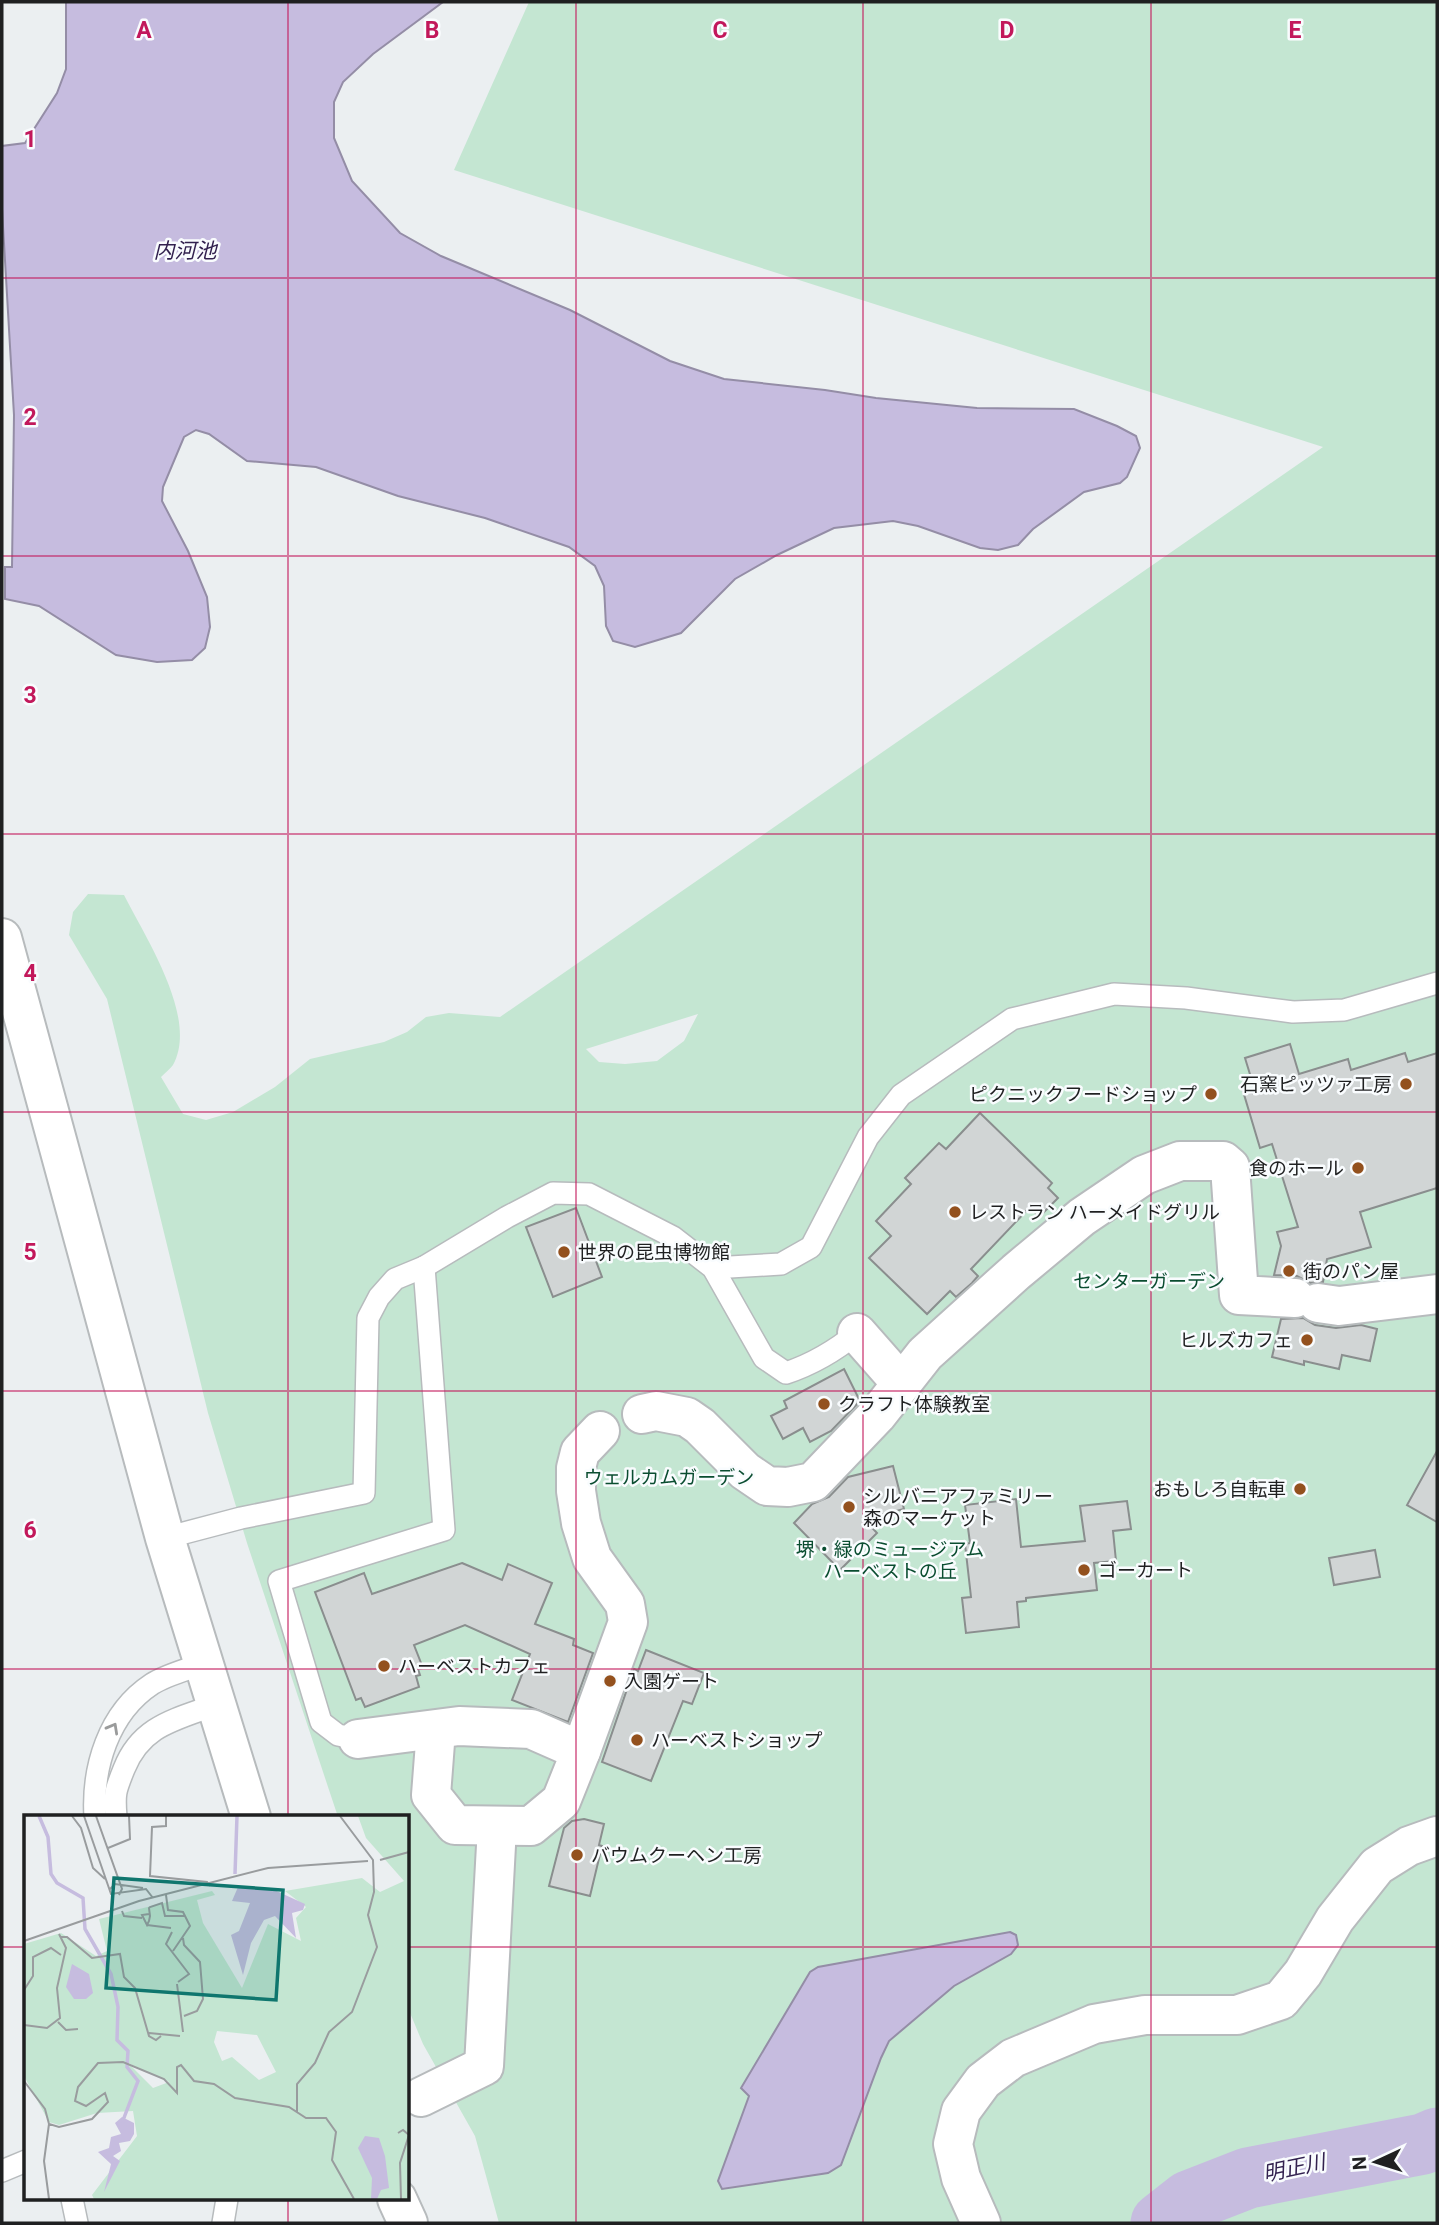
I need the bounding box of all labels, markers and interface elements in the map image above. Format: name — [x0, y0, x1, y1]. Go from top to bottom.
text: A — [136, 17, 152, 44]
text: B — [425, 17, 439, 44]
text: C — [712, 17, 728, 44]
text: D — [1000, 17, 1014, 44]
text: E — [1289, 17, 1302, 44]
text: 1 — [23, 126, 37, 153]
water label: 内河池 — [154, 239, 218, 263]
text: 2 — [23, 404, 37, 431]
text: 3 — [23, 682, 37, 709]
text: 4 — [23, 960, 37, 987]
place label: 石窯ピッツァ工房 — [1240, 1073, 1392, 1096]
marker: 石窯ピッツァ工房 — [1398, 1076, 1414, 1092]
place label: ピクニックフードショップ — [969, 1083, 1197, 1106]
marker: ピクニックフードショップ — [1203, 1086, 1219, 1102]
place label: 食のホール — [1249, 1157, 1344, 1180]
marker: 食のホール — [1350, 1160, 1366, 1176]
place label: レストラン ハーメイドグリル — [969, 1201, 1220, 1224]
marker: レストラン ハーメイドグリル — [947, 1204, 963, 1220]
text: 5 — [23, 1239, 37, 1266]
place label: 世界の昆虫博物館 — [578, 1241, 730, 1264]
marker: 世界の昆虫博物館 — [556, 1244, 572, 1260]
place label: 街のパン屋 — [1303, 1260, 1399, 1283]
marker: 街のパン屋 — [1281, 1263, 1297, 1279]
park label: センターガーデン — [1073, 1270, 1225, 1293]
place label: ヒルズカフェ — [1179, 1329, 1293, 1352]
marker: ヒルズカフェ — [1299, 1332, 1315, 1348]
place label: クラフト体験教室 — [838, 1393, 990, 1416]
marker: クラフト体験教室 — [816, 1396, 832, 1412]
park label: ウェルカムガーデン — [584, 1466, 754, 1489]
place label: おもしろ自転車 — [1153, 1478, 1286, 1501]
marker: おもしろ自転車 — [1292, 1481, 1308, 1497]
place label: シルバニアファミリー 森のマーケット — [863, 1485, 1053, 1530]
marker: シルバニアファミリー 森のマーケット — [841, 1499, 857, 1515]
text: 6 — [23, 1517, 37, 1544]
park label: 堺・緑のミュージアム ハーベストの丘 — [796, 1538, 984, 1583]
place label: ゴーカート — [1098, 1559, 1193, 1582]
marker: ゴーカート — [1076, 1562, 1092, 1578]
place label: ハーベストカフェ — [398, 1655, 550, 1678]
marker: ハーベストカフェ — [376, 1658, 392, 1674]
place label: 入園ゲート — [624, 1670, 719, 1693]
marker: 入園ゲート — [602, 1673, 618, 1689]
one-way arrow — [105, 1723, 118, 1735]
place label: ハーベストショップ — [651, 1729, 822, 1752]
marker: ハーベストショップ — [629, 1732, 645, 1748]
inset map — [24, 1815, 410, 2200]
place label: バウムクーヘン工房 — [591, 1844, 762, 1867]
marker: バウムクーヘン工房 — [569, 1847, 585, 1863]
north arrow — [1341, 2127, 1411, 2197]
water label: 明正川 — [1261, 2149, 1329, 2186]
text: N — [1348, 2156, 1371, 2171]

